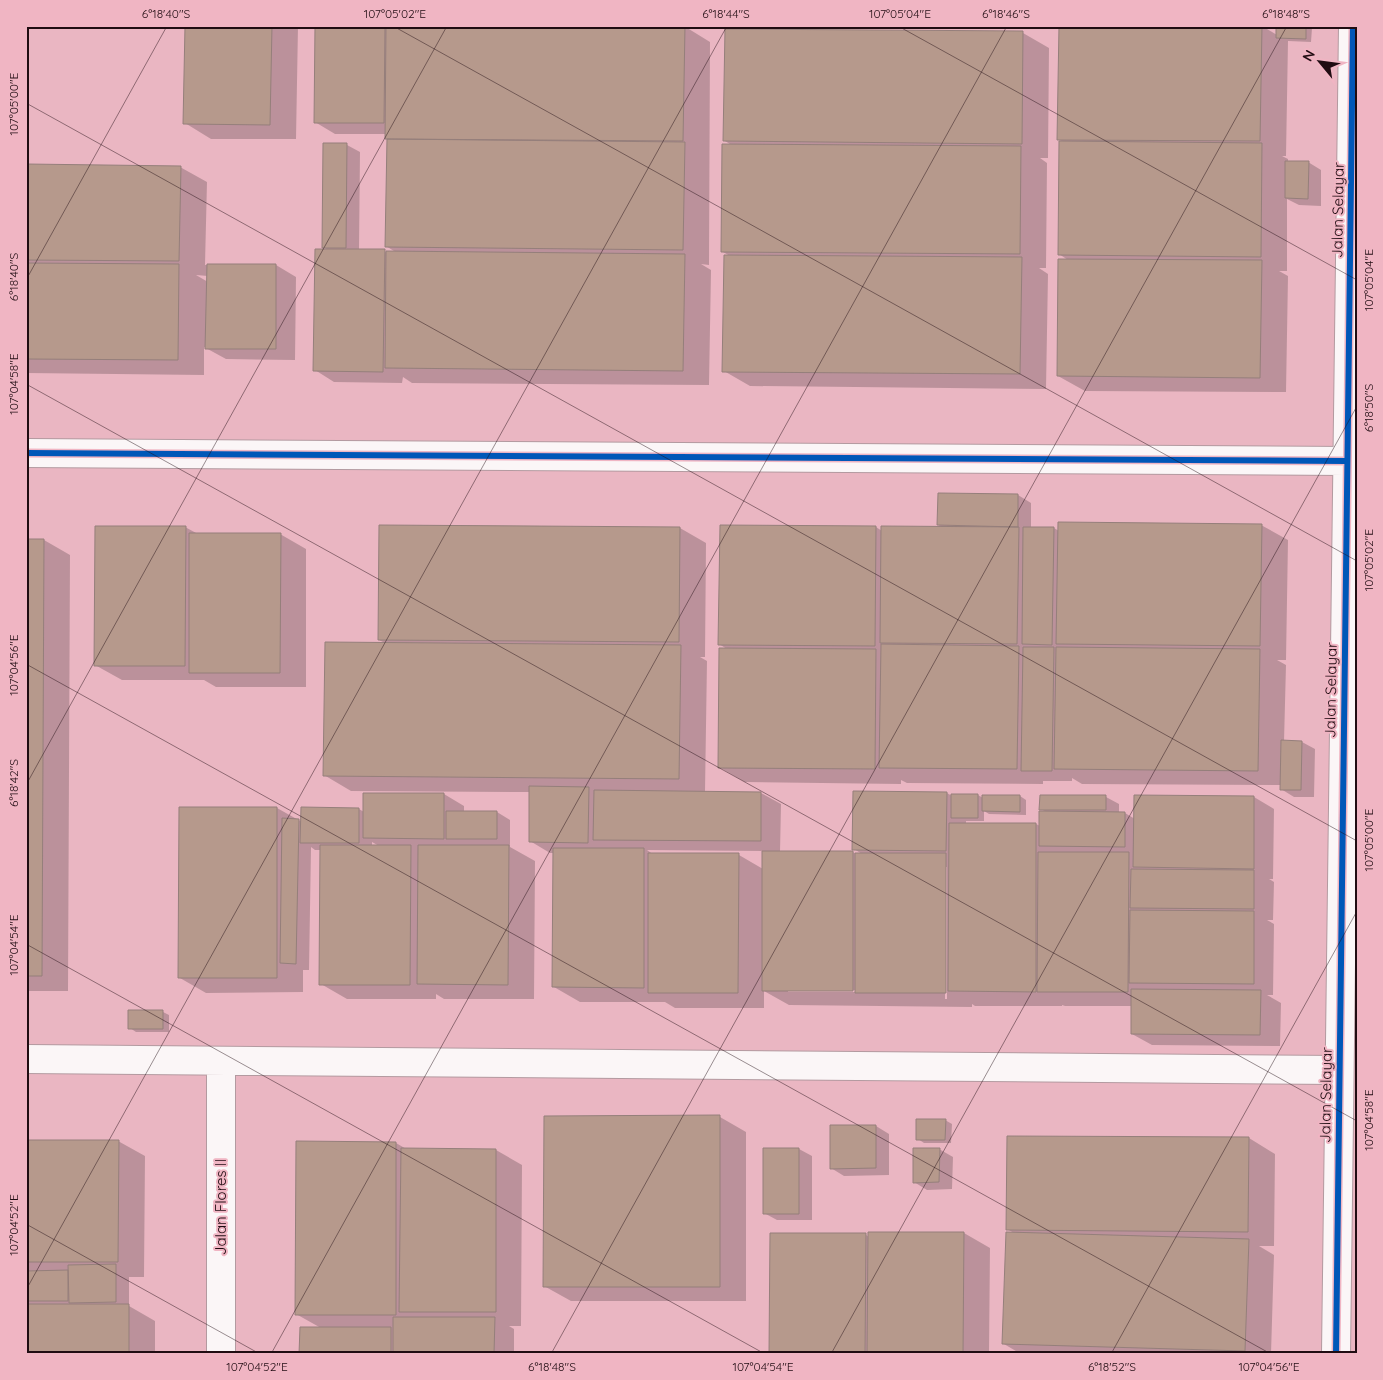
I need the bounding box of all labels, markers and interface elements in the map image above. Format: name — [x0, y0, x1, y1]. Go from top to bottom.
text: 6°18'40"S — [142, 6, 190, 21]
text: 107°05'02"E — [364, 6, 426, 21]
text: 6°18'44"S — [702, 6, 750, 21]
text: 107°05'04"E — [869, 6, 931, 21]
text: 6°18'46"S — [982, 6, 1030, 21]
text: 6°18'48"S — [1262, 6, 1310, 21]
north arrow — [1296, 38, 1346, 88]
text: N — [1298, 47, 1319, 65]
text: 107°05'00"E — [6, 72, 21, 135]
street label: Jalan Selayar — [1327, 162, 1348, 258]
text: 107°05'04"E — [1361, 249, 1376, 311]
text: 6°18'40"S — [6, 253, 21, 301]
text: 107°04'58"E — [6, 353, 21, 415]
text: 6°18'50"S — [1361, 383, 1376, 432]
text: 107°05'02"E — [1361, 529, 1376, 591]
text: 107°04'56"E — [6, 634, 21, 696]
street label: Jalan Selayar — [1320, 642, 1341, 738]
text: 6°18'42"S — [6, 759, 21, 807]
text: 107°05'00"E — [1361, 808, 1376, 871]
text: 107°04'54"E — [6, 914, 21, 976]
street label: Jalan Selayar — [1315, 1047, 1336, 1143]
text: 107°04'58"E — [1361, 1089, 1376, 1151]
street label: Jalan Flores II — [211, 1159, 230, 1255]
text: 107°04'52"E — [6, 1194, 21, 1256]
text: 107°04'52"E — [226, 1359, 288, 1374]
text: 6°18'48"S — [528, 1359, 576, 1374]
text: 107°04'54"E — [732, 1359, 794, 1374]
text: 6°18'52"S — [1088, 1359, 1136, 1374]
text: 107°04'56"E — [1238, 1359, 1300, 1374]

